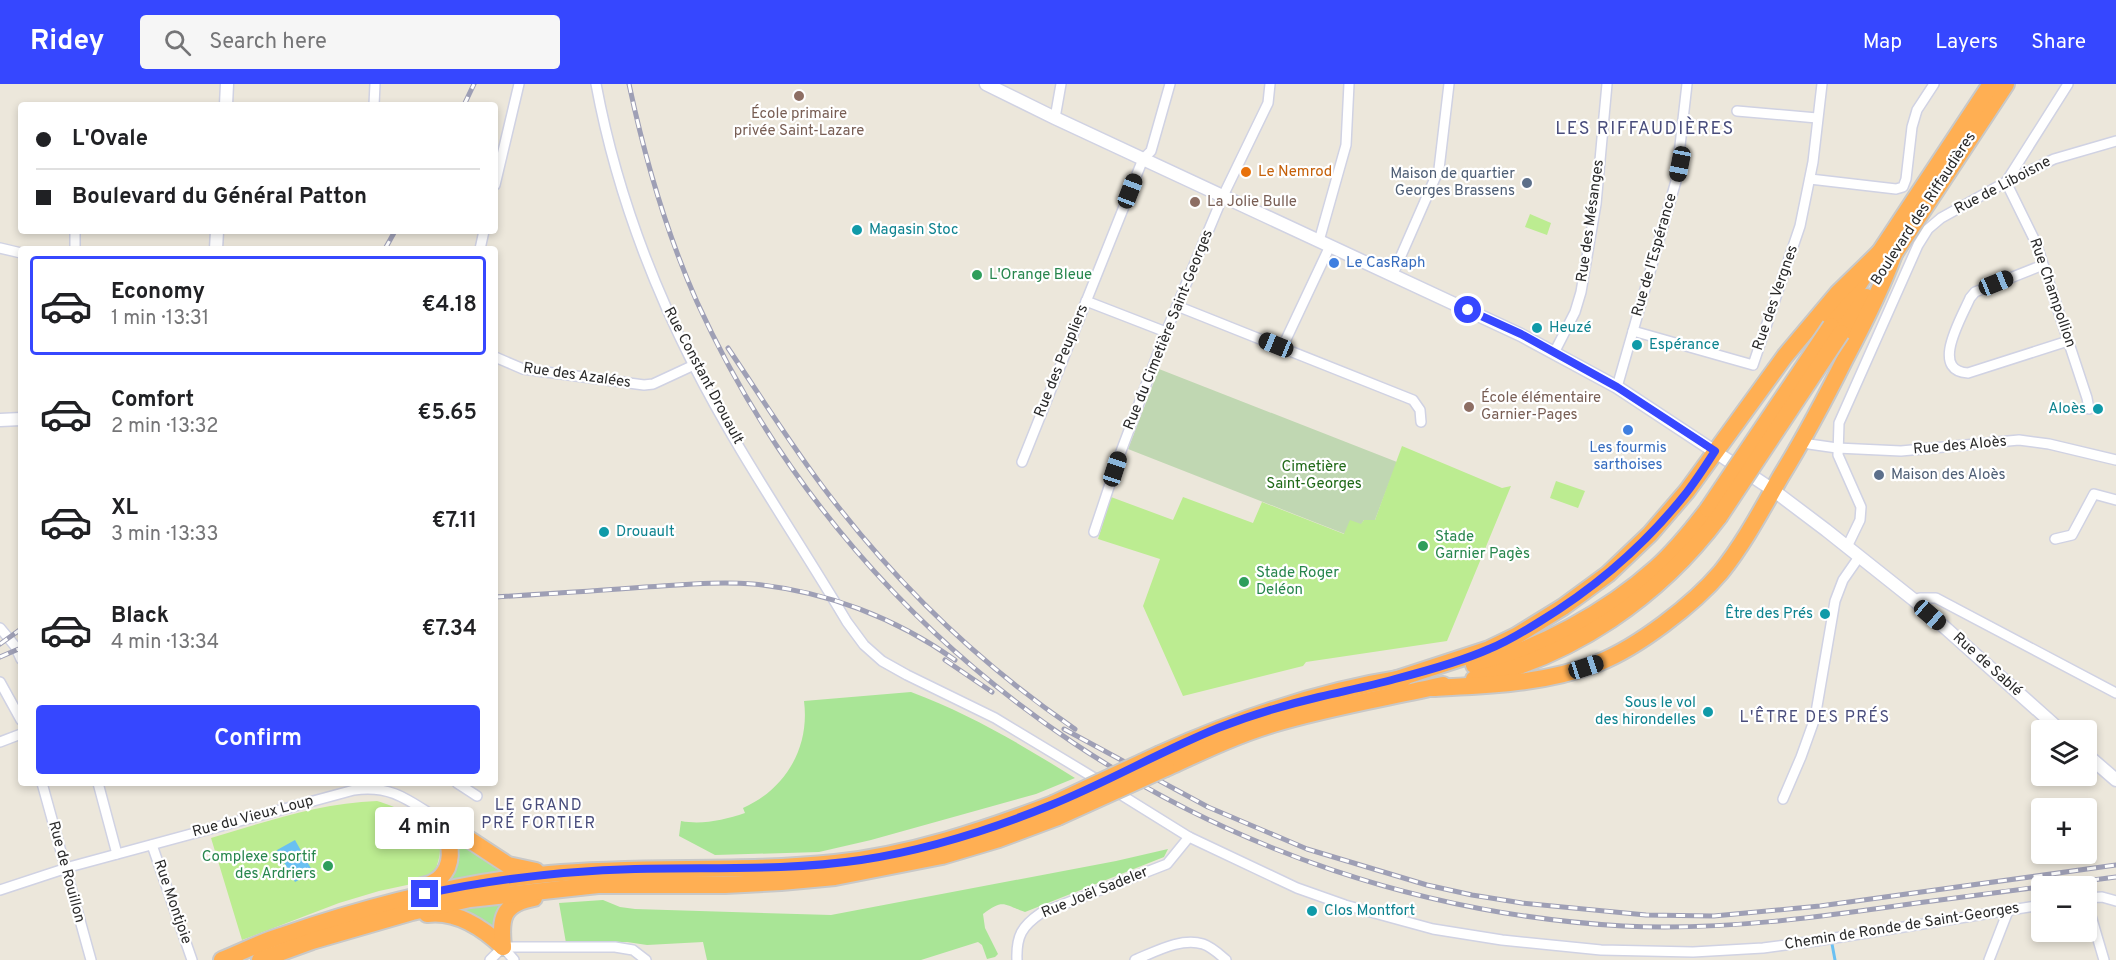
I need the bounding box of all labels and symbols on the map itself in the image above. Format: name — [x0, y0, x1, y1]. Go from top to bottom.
marker: École primaire privée Saint-Lazare — [792, 89, 806, 103]
place label: École primaire privée Saint-Lazare — [734, 104, 864, 141]
district label: LES RIFFAUDIÈRES — [1555, 116, 1735, 141]
street label: Boulevard des Riffaudières — [1867, 129, 1981, 289]
car — [1668, 145, 1692, 183]
street label: Rue de Liboisne — [1951, 153, 2055, 219]
street label: Rue des Mésanges — [1573, 158, 1609, 284]
place label: Le Nemrod — [1258, 163, 1332, 182]
marker: Le Nemrod — [1239, 165, 1253, 179]
place label: Maison de quartier Georges Brassens — [1390, 165, 1515, 201]
car — [1115, 171, 1145, 211]
marker: Maison de quartier Georges Brassens — [1520, 176, 1534, 190]
street label: Rue de l'Espérance — [1628, 191, 1682, 319]
place label: La Jolie Bulle — [1207, 193, 1297, 212]
marker: La Jolie Bulle — [1188, 195, 1202, 209]
place label: Magasin Stoc — [869, 221, 958, 240]
marker: Magasin Stoc — [850, 223, 864, 237]
street label: Rue du Cimetière Saint-Georges — [1120, 227, 1218, 433]
street label: Rue Champollion — [2024, 236, 2080, 350]
street label: Rue des Vergnes — [1749, 243, 1803, 353]
place label: Le CasRaph — [1346, 254, 1425, 273]
marker: Le CasRaph — [1327, 256, 1341, 270]
place label: L'Orange Bleue — [989, 266, 1092, 285]
marker: L'Orange Bleue — [970, 268, 984, 282]
car — [1976, 268, 2016, 298]
route start — [1454, 296, 1481, 323]
street label: Rue des Peupliers — [1031, 302, 1093, 420]
street label: Rue Constant Drouault — [659, 304, 747, 448]
place label: Heuzé — [1549, 319, 1592, 338]
marker: Heuzé — [1530, 321, 1544, 335]
car — [1256, 330, 1296, 360]
place label: Espérance — [1649, 336, 1720, 355]
marker: Espérance — [1630, 338, 1644, 352]
street label: Rue des Azalées — [522, 359, 632, 393]
place label: École élémentaire Garnier-Pages — [1481, 388, 1601, 425]
marker: École élémentaire Garnier-Pages — [1462, 400, 1476, 414]
place label: Aloès — [2048, 400, 2086, 419]
marker: Aloès — [2091, 402, 2105, 416]
marker: Les fourmis sarthoises — [1621, 423, 1635, 437]
street label: Rue des Aloès — [1912, 432, 2008, 460]
place label: Les fourmis sarthoises — [1589, 439, 1667, 475]
car — [1101, 449, 1129, 489]
park label: Cimetière Saint-Georges — [1266, 458, 1362, 494]
place label: Maison des Aloès — [1891, 466, 2006, 485]
marker: Maison des Aloès — [1872, 468, 1886, 482]
place label: Drouault — [616, 523, 675, 542]
marker: Drouault — [597, 525, 611, 539]
place label: Stade Garnier Pagès — [1435, 528, 1530, 564]
marker: Stade Garnier Pagès — [1416, 539, 1430, 553]
place label: Stade Roger Deléon — [1256, 564, 1339, 600]
marker: Stade Roger Deléon — [1237, 575, 1251, 589]
car — [1911, 596, 1949, 634]
place label: Être des Prés — [1725, 604, 1813, 624]
marker: Être des Prés — [1818, 607, 1832, 621]
street label: Rue de Sablé — [1948, 629, 2026, 701]
car — [1566, 653, 1606, 681]
place label: Sous le vol des hirondelles — [1595, 694, 1696, 730]
marker: Sous le vol des hirondelles — [1701, 705, 1715, 719]
district label: L'ÊTRE DES PRÉS — [1739, 706, 1891, 728]
street label: Rue du Vieux Loup — [190, 792, 316, 842]
district label: LE GRAND PRÉ FORTIER — [481, 796, 597, 834]
callout: 4 min — [376, 807, 474, 849]
street label: Rue de Rouillon — [43, 819, 89, 925]
place label: Complexe sportif des Ardriers — [202, 848, 316, 884]
street label: Rue Montjoie — [149, 857, 195, 947]
marker: Complexe sportif des Ardriers — [321, 859, 335, 873]
street label: Rue Joël Sadeler — [1039, 863, 1151, 923]
route end — [411, 880, 438, 907]
street label: Chemin de Ronde de Saint-Georges — [1783, 899, 2021, 955]
place label: Clos Montfort — [1324, 902, 1415, 921]
marker: Clos Montfort — [1305, 904, 1319, 918]

